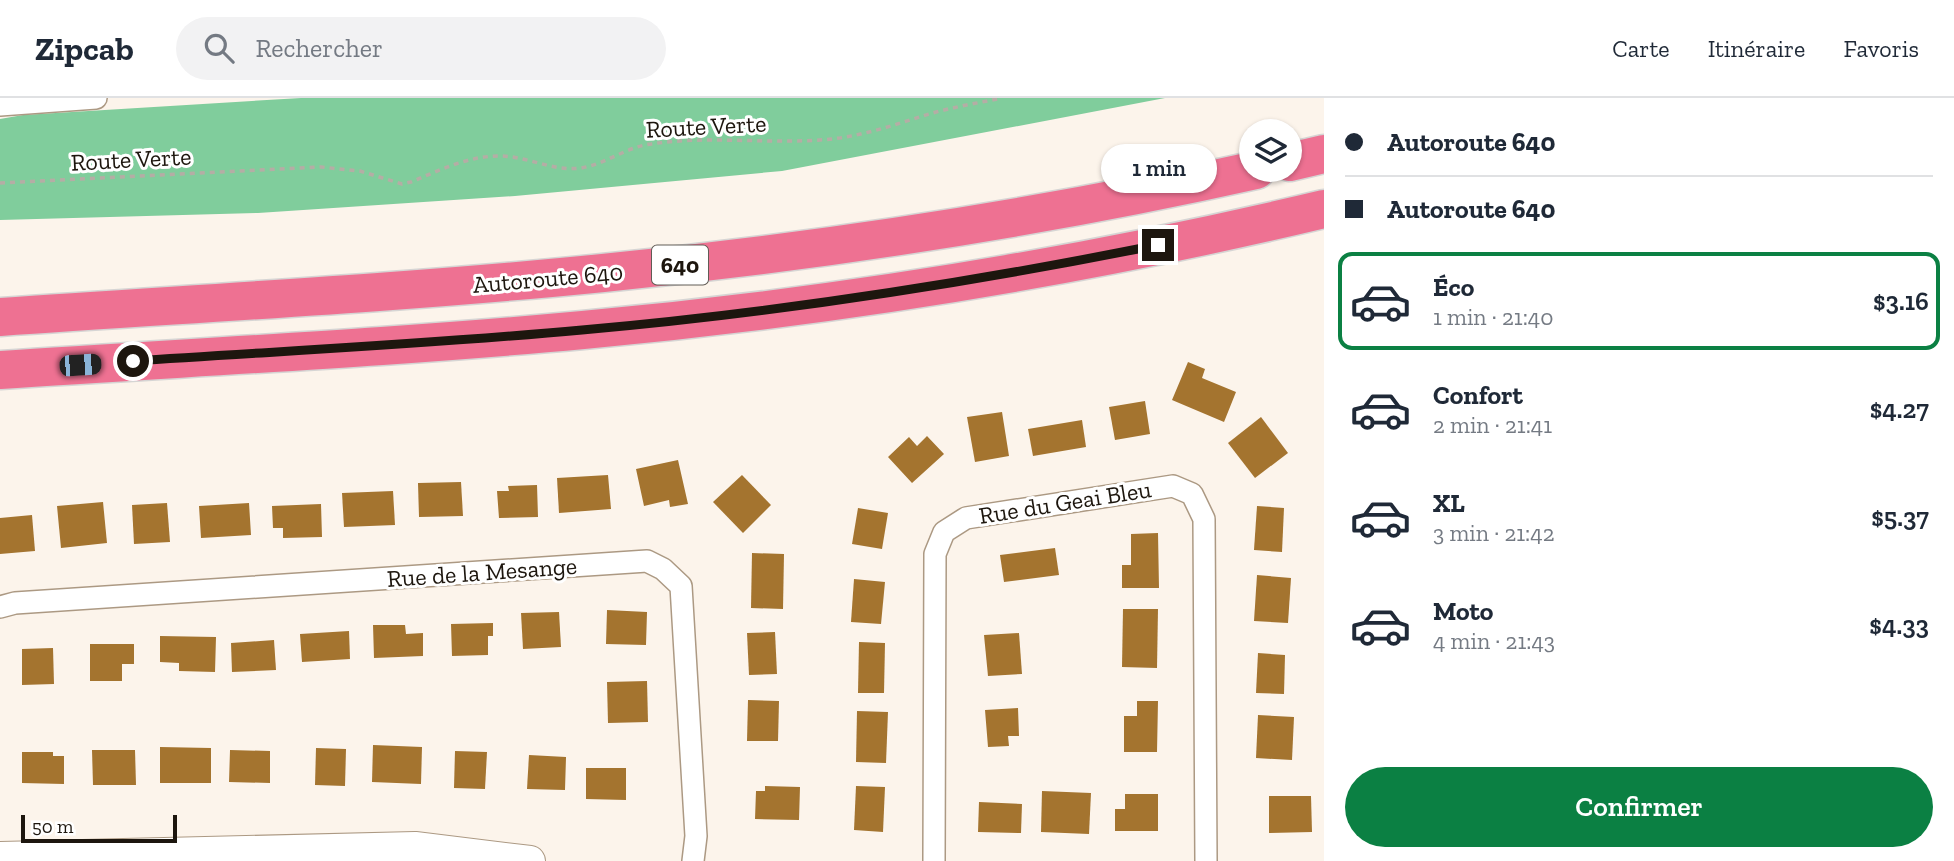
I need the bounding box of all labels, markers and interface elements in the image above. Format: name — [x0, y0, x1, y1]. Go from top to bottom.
search box — [176, 17, 666, 80]
text: Zipcab — [35, 29, 134, 68]
icon: search — [200, 29, 238, 67]
text: Rechercher — [256, 32, 383, 64]
text: Carte — [1612, 34, 1670, 63]
text: Itinéraire — [1708, 34, 1805, 63]
text: Favoris — [1843, 34, 1919, 63]
street label: Route Verte — [645, 108, 767, 144]
map controls — [1239, 119, 1302, 182]
button: layers — [1239, 119, 1302, 182]
text: Autoroute 640 — [1387, 126, 1555, 158]
street label: Route Verte — [70, 141, 192, 177]
callout: 1 min — [1100, 144, 1216, 192]
text: 1 min — [1132, 154, 1186, 182]
text: Autoroute 640 — [1387, 193, 1555, 225]
route end — [1142, 229, 1174, 261]
road number: 640 — [652, 246, 708, 284]
street label: Autoroute 640 — [472, 257, 624, 299]
icon: car — [1349, 270, 1412, 333]
text: Éco — [1433, 271, 1474, 303]
text: $3.16 — [1873, 285, 1929, 317]
text: 1 min · 21:40 — [1433, 303, 1554, 331]
route start — [117, 345, 149, 377]
car — [59, 353, 102, 377]
icon: car — [1349, 378, 1412, 441]
text: Confort — [1433, 379, 1523, 411]
text: $4.27 — [1870, 393, 1929, 425]
text: 2 min · 21:41 — [1433, 411, 1552, 439]
street label: Rue du Geai Bleu — [977, 474, 1154, 530]
icon: car — [1349, 486, 1412, 549]
text: XL — [1433, 487, 1465, 519]
text: $5.37 — [1871, 501, 1929, 533]
text: 3 min · 21:42 — [1433, 519, 1555, 547]
street label: Rue de la Mesange — [386, 551, 578, 593]
icon: car — [1349, 594, 1412, 657]
text: Moto — [1433, 595, 1493, 627]
text: $4.33 — [1869, 609, 1929, 641]
text: 4 min · 21:43 — [1433, 627, 1555, 655]
button: Confirmer — [1345, 767, 1933, 847]
scale bar — [21, 812, 177, 844]
text: 50 m — [32, 815, 73, 838]

